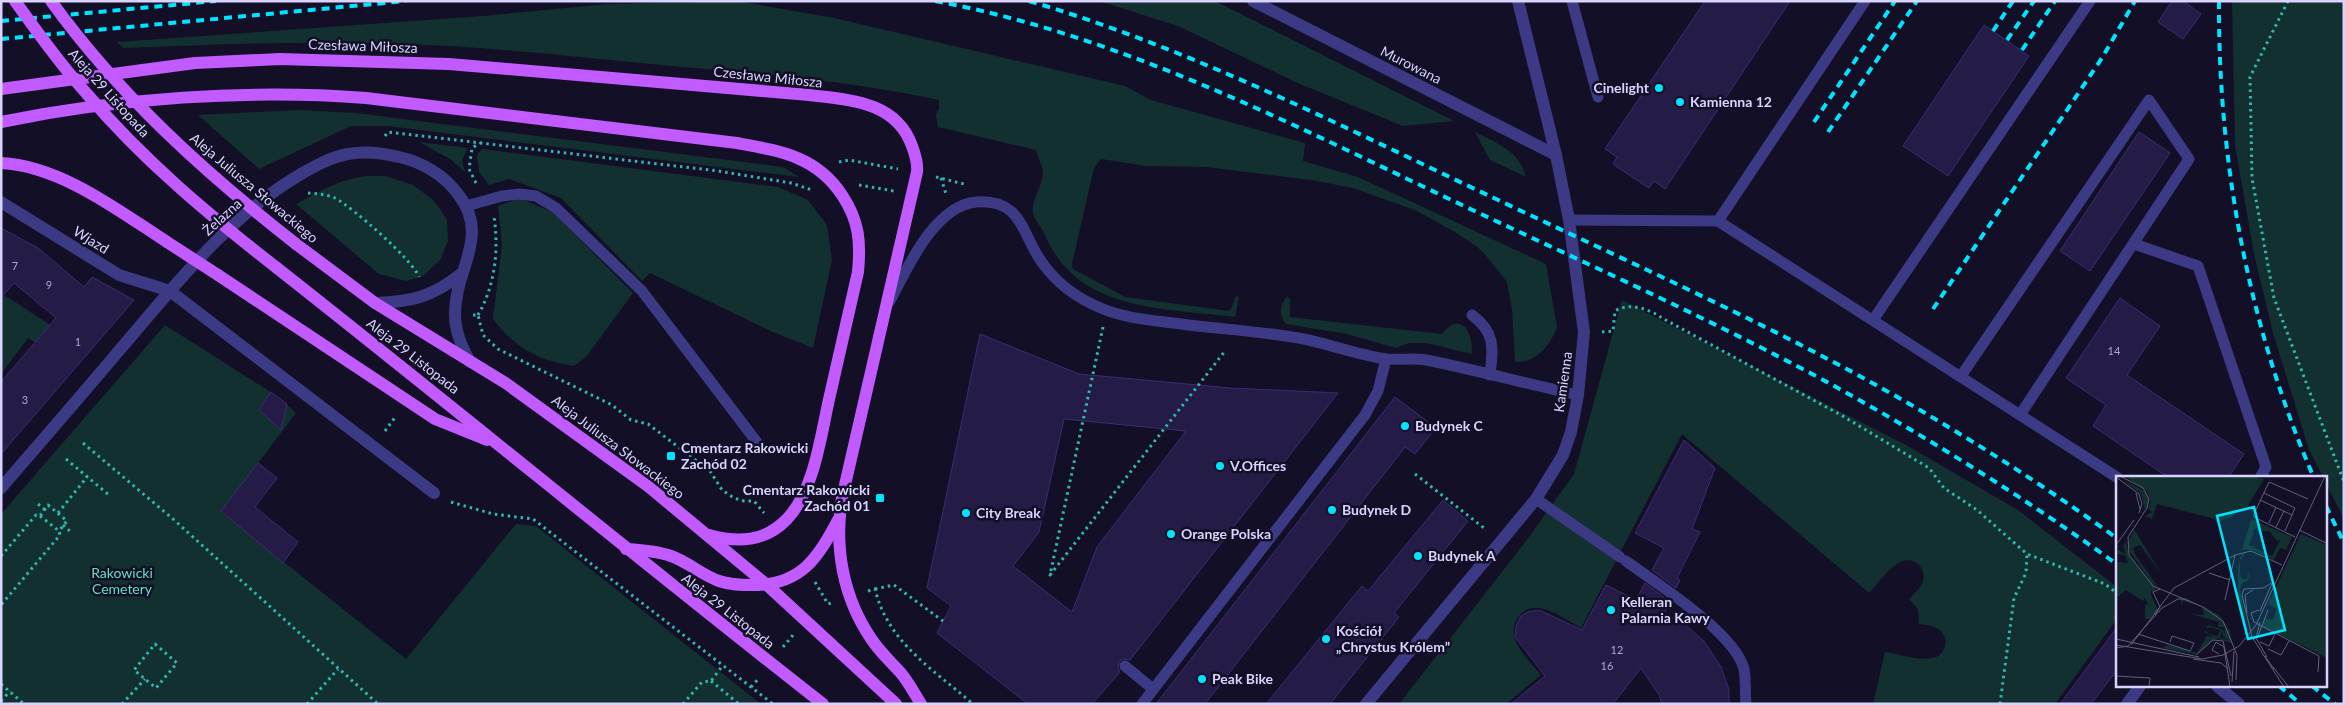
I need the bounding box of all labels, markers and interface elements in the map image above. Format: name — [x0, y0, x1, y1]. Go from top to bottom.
street label: Czesława Miłosza — [308, 35, 418, 56]
street label: Murowana — [1378, 42, 1445, 87]
street label: Aleja 29 Listopada — [65, 45, 154, 140]
street label: Czesława Miłosza — [713, 62, 823, 91]
place label: Cinelight — [1593, 79, 1650, 96]
marker: Cinelight — [1653, 82, 1665, 94]
place label: Kamienna 12 — [1690, 93, 1772, 110]
marker: Kamienna 12 — [1674, 96, 1686, 108]
street label: Aleja Juliusza Słowackiego — [187, 129, 322, 246]
street label: Żelazna — [199, 195, 245, 239]
street label: Wjazd — [70, 222, 112, 257]
house number: 7 — [12, 259, 18, 272]
house number: 9 — [46, 278, 52, 291]
street label: Aleja 29 Listopada — [364, 314, 463, 397]
house number: 1 — [75, 335, 81, 348]
house number: 14 — [2108, 344, 2121, 357]
street label: Kamienna — [1550, 350, 1575, 413]
street label: Aleja Juliusza Słowackiego — [549, 391, 688, 502]
house number: 3 — [22, 393, 28, 406]
place label: Budynek C — [1415, 417, 1484, 434]
marker: Budynek C — [1399, 420, 1411, 432]
place label: Cmentarz Rakowicki Zachód 02 — [681, 439, 808, 472]
marker: Cmentarz Rakowicki Zachód 02 — [665, 450, 677, 462]
place label: V.Offices — [1229, 457, 1286, 474]
marker: V.Offices — [1214, 460, 1226, 472]
inset map — [2116, 476, 2328, 688]
place label: Cmentarz Rakowicki Zachód 01 — [743, 481, 870, 514]
marker: Cmentarz Rakowicki Zachód 01 — [874, 492, 886, 504]
place label: Budynek D — [1342, 501, 1412, 518]
place label: City Break — [976, 504, 1041, 521]
marker: Budynek D — [1326, 504, 1338, 516]
marker: City Break — [960, 507, 972, 519]
place label: Orange Polska — [1181, 525, 1271, 542]
marker: Orange Polska — [1165, 528, 1177, 540]
place label: Budynek A — [1428, 547, 1496, 564]
marker: Budynek A — [1412, 550, 1424, 562]
park label: Rakowicki Cemetery — [91, 564, 153, 597]
street label: Aleja 29 Listopada — [679, 569, 778, 652]
place label: Kelleran Palarnia Kawy — [1621, 593, 1710, 626]
marker: Kelleran Palarnia Kawy — [1605, 604, 1617, 616]
place label: Kościół „Chrystus Królem” — [1336, 622, 1450, 655]
marker: Kościół „Chrystus Królem” — [1320, 633, 1332, 645]
house number: 12 — [1611, 643, 1623, 656]
house number: 16 — [1601, 659, 1613, 672]
place label: Peak Bike — [1212, 670, 1274, 687]
marker: Peak Bike — [1196, 673, 1208, 685]

